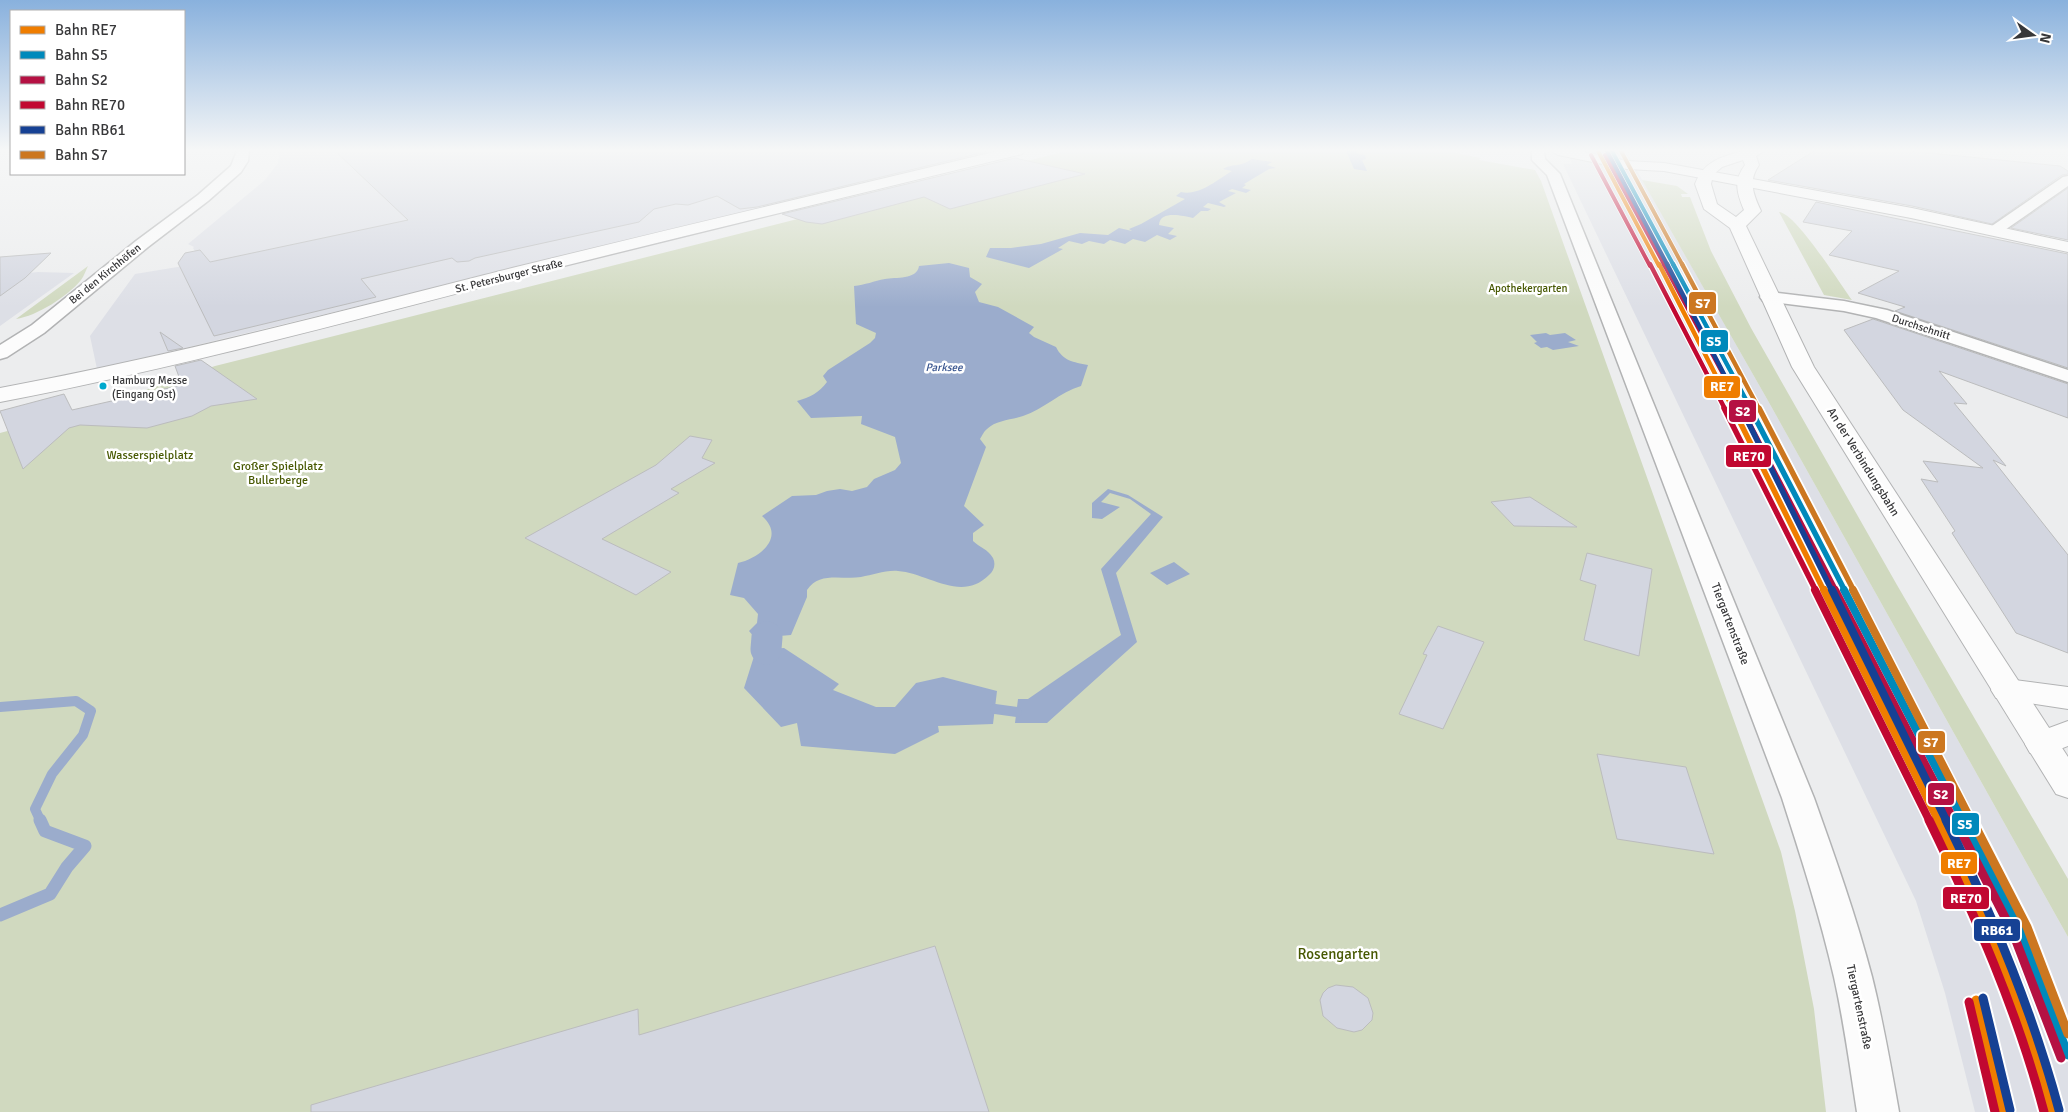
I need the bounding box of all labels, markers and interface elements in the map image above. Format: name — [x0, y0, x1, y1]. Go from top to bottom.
legend — [10, 10, 185, 175]
north arrow — [2008, 10, 2058, 60]
text: Bahn RE7 — [55, 21, 117, 39]
text: N — [2036, 31, 2055, 45]
text: Bahn S5 — [55, 46, 108, 64]
text: Bahn S2 — [55, 71, 108, 89]
text: Bahn RE70 — [55, 96, 125, 114]
text: Bahn RB61 — [55, 121, 126, 139]
text: Bahn S7 — [55, 146, 108, 164]
street label: Bei den Kirchhöfen — [66, 241, 144, 307]
street label: St. Petersburger Straße — [454, 256, 564, 296]
park label: Apothekergarten — [1488, 282, 1568, 295]
line badge: S7 — [1688, 291, 1717, 315]
text: S7 — [1695, 295, 1711, 312]
street label: Durchschnitt — [1890, 311, 1952, 343]
line badge: S5 — [1700, 329, 1729, 353]
text: S5 — [1706, 333, 1722, 350]
water label: Parksee — [926, 361, 963, 374]
place label: Hamburg Messe (Eingang Ost) — [112, 374, 187, 401]
line badge: RE7 — [1703, 375, 1741, 399]
text: RE7 — [1710, 378, 1735, 395]
marker: Hamburg Messe (Eingang Ost) — [98, 381, 108, 391]
line badge: S2 — [1728, 399, 1757, 423]
text: S2 — [1735, 403, 1751, 420]
street label: An der Verbindungsbahn — [1823, 405, 1903, 519]
line badge: RE70 — [1725, 444, 1772, 468]
park label: Wasserspielplatz — [107, 448, 193, 463]
text: RE70 — [1733, 448, 1765, 465]
park label: Großer Spielplatz Bullerberge — [233, 459, 323, 488]
street label: Tiergartenstraße — [1707, 581, 1753, 667]
line badge: S7 — [1917, 730, 1946, 754]
text: S7 — [1923, 734, 1939, 751]
line badge: S2 — [1927, 782, 1955, 806]
text: S2 — [1933, 786, 1949, 803]
line badge: S5 — [1951, 812, 1980, 836]
text: S5 — [1957, 816, 1973, 833]
line badge: RE7 — [1940, 851, 1978, 875]
text: RE7 — [1947, 855, 1972, 872]
line badge: RE70 — [1942, 886, 1990, 910]
text: RE70 — [1950, 890, 1982, 907]
line badge: RB61 — [1973, 918, 2021, 942]
text: RB61 — [1981, 922, 2014, 939]
park label: Rosengarten — [1297, 945, 1379, 963]
street label: Tiergartenstraße — [1843, 963, 1875, 1051]

